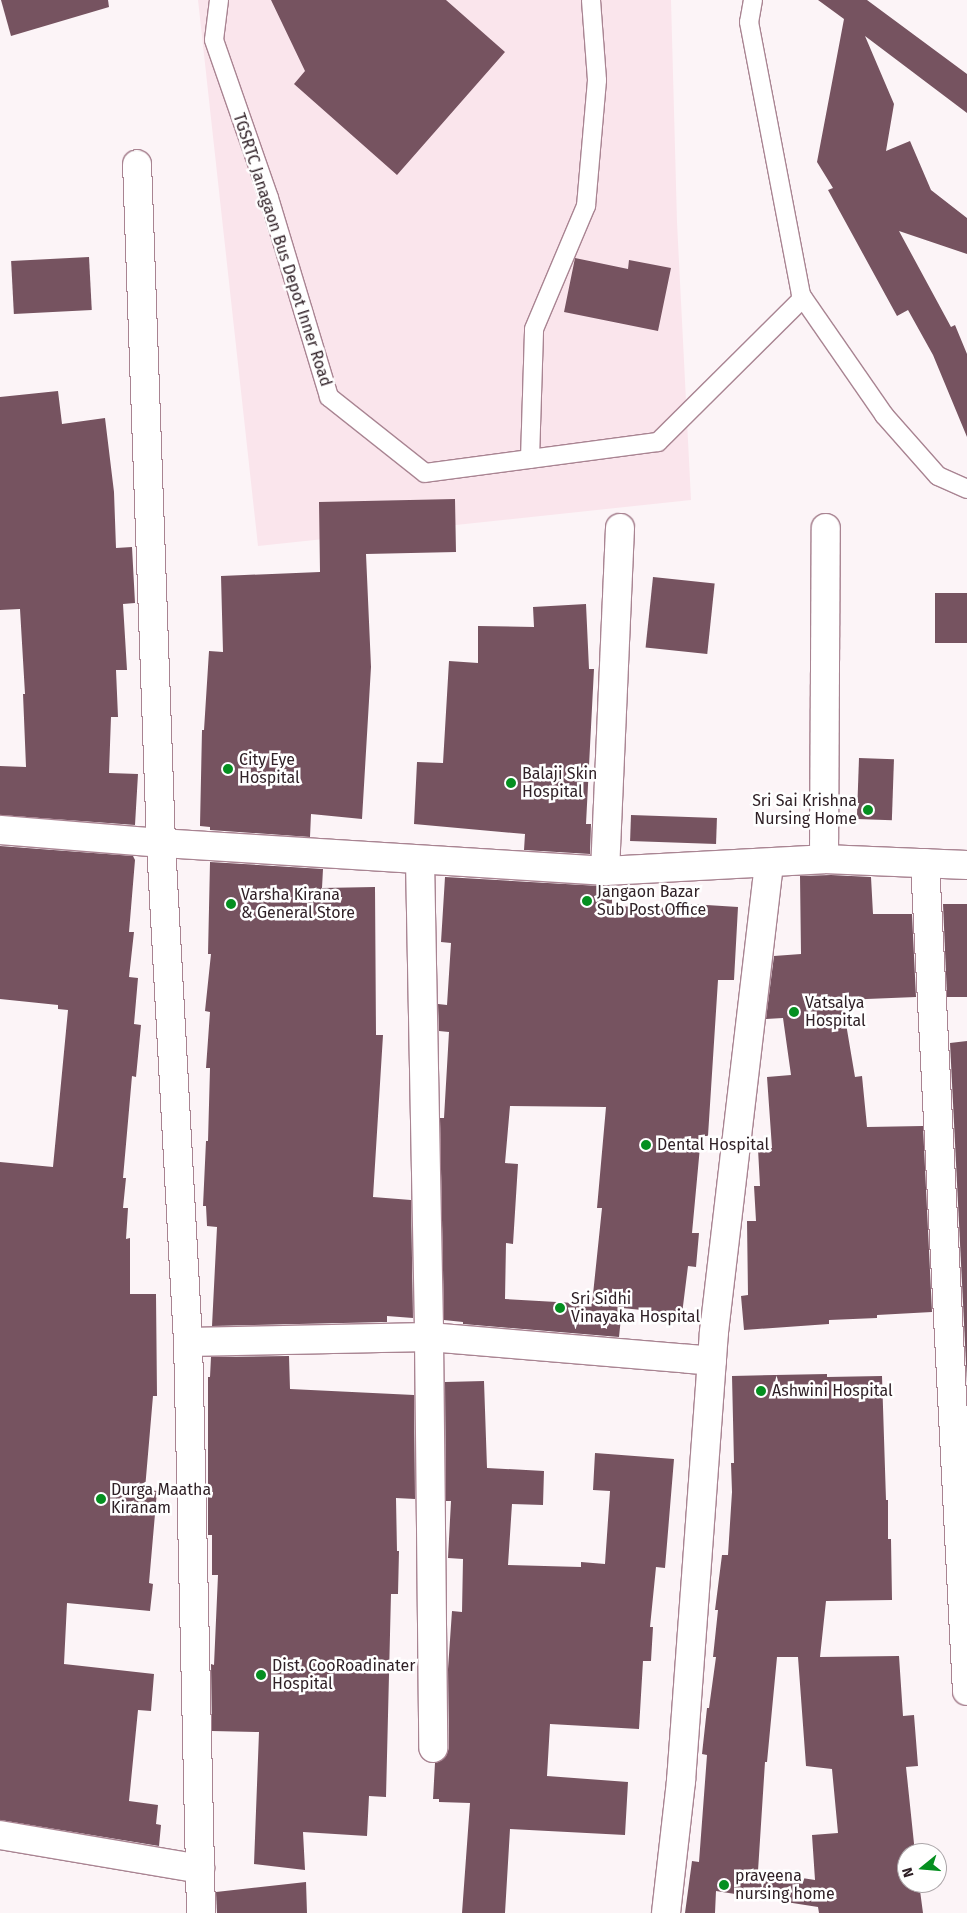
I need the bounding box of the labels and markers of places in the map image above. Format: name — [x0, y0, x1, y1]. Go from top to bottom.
place label: City Eye Hospital — [239, 750, 300, 788]
marker: City Eye Hospital — [221, 762, 235, 776]
place label: Balaji Skin Hospital — [522, 764, 597, 802]
marker: Balaji Skin Hospital — [504, 776, 518, 790]
place label: Sri Sai Krishna Nursing Home — [752, 791, 857, 829]
marker: Sri Sai Krishna Nursing Home — [861, 803, 875, 817]
place label: Jangaon Bazar Sub Post Office — [597, 882, 706, 920]
place label: Varsha Kirana & General Store — [241, 885, 355, 923]
marker: Jangaon Bazar Sub Post Office — [581, 895, 593, 907]
marker: Varsha Kirana & General Store — [225, 898, 237, 910]
place label: Vatsalya Hospital — [805, 993, 866, 1031]
marker: Vatsalya Hospital — [787, 1005, 801, 1019]
place label: Dental Hospital — [657, 1135, 769, 1155]
marker: Dental Hospital — [639, 1138, 653, 1152]
place label: Sri Sidhi Vinayaka Hospital — [571, 1289, 700, 1327]
marker: Sri Sidhi Vinayaka Hospital — [553, 1301, 567, 1315]
place label: Ashwini Hospital — [772, 1381, 893, 1401]
marker: Ashwini Hospital — [754, 1384, 768, 1398]
place label: Durga Maatha Kiranam — [111, 1480, 211, 1518]
marker: Durga Maatha Kiranam — [95, 1493, 107, 1505]
place label: Dist. CooRoadinater Hospital — [272, 1656, 415, 1694]
marker: Dist. CooRoadinater Hospital — [254, 1668, 268, 1682]
place label: praveena nursing home — [735, 1866, 835, 1904]
marker: praveena nursing home — [717, 1878, 731, 1892]

